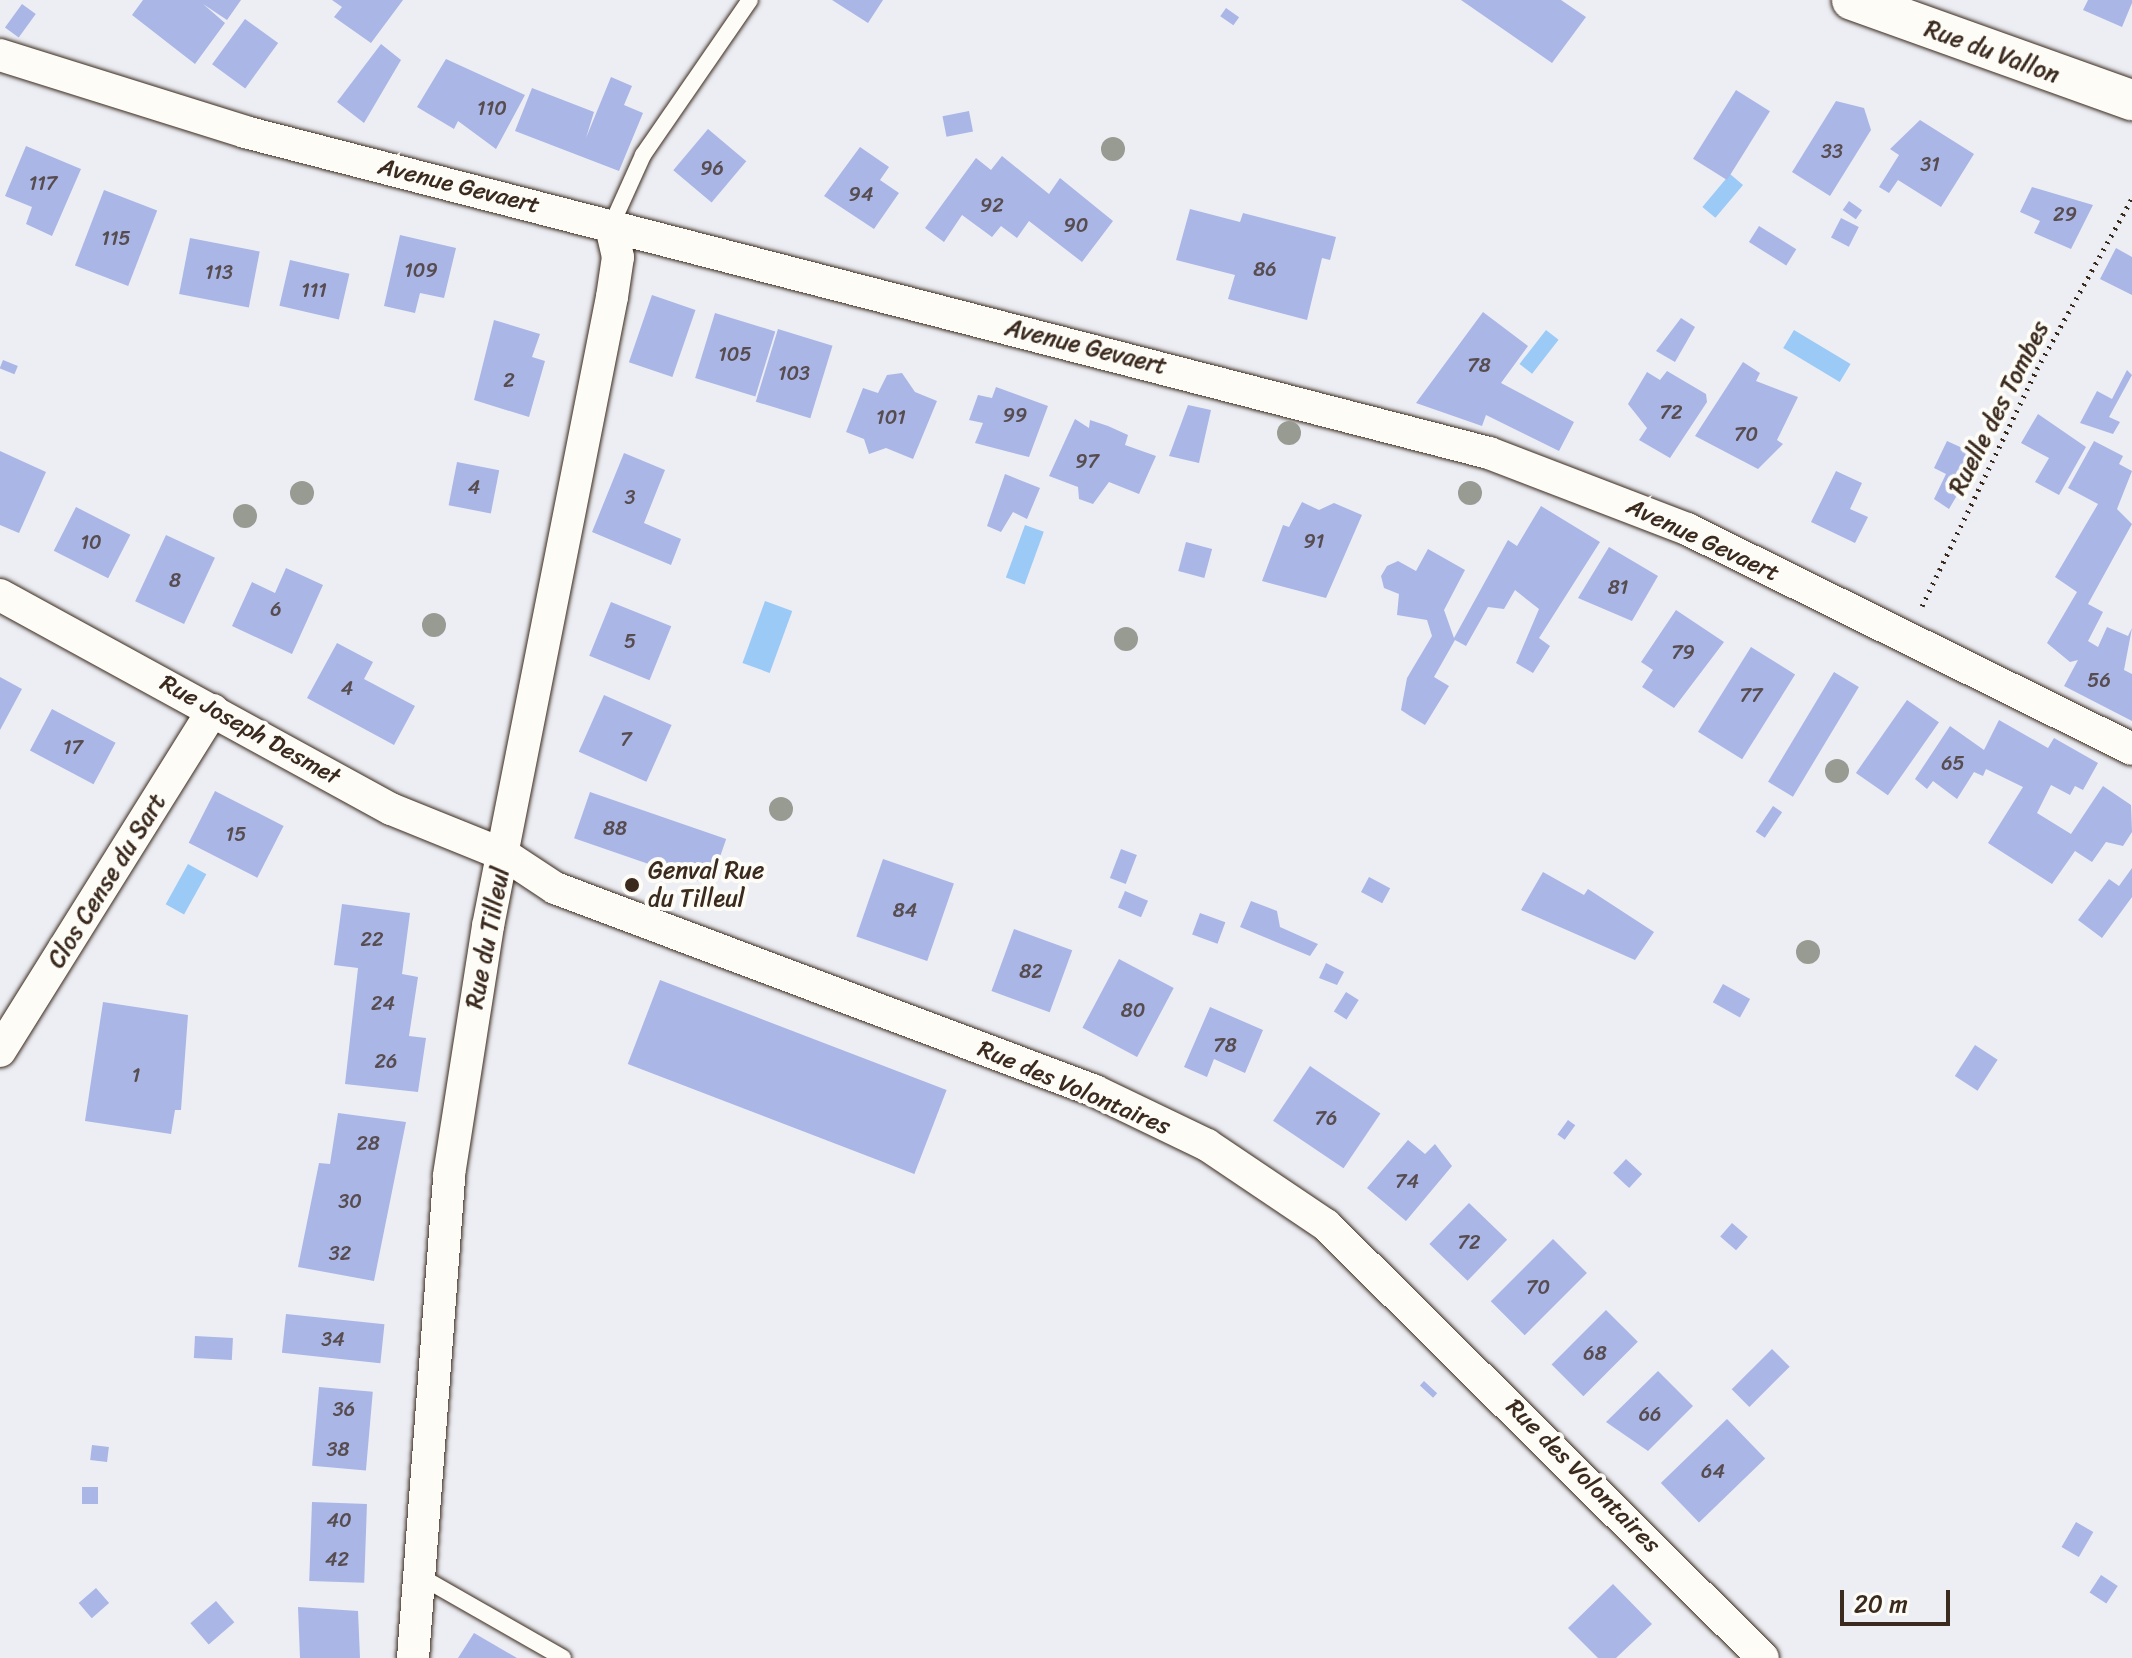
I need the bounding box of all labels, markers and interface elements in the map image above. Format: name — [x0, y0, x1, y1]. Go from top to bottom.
street label: Rue du Vallon — [1921, 14, 2063, 90]
house number: 110 — [477, 96, 507, 120]
house number: 33 — [1821, 139, 1843, 163]
street label: Avenue Gevaert — [376, 152, 542, 220]
house number: 31 — [1920, 152, 1940, 176]
house number: 96 — [700, 156, 724, 180]
house number: 117 — [29, 171, 57, 195]
house number: 94 — [849, 182, 873, 206]
house number: 92 — [980, 193, 1004, 217]
house number: 29 — [2053, 202, 2077, 226]
house number: 90 — [1064, 213, 1088, 237]
house number: 115 — [101, 226, 131, 250]
house number: 86 — [1253, 257, 1277, 281]
house number: 109 — [404, 258, 438, 282]
house number: 113 — [205, 260, 233, 284]
house number: 111 — [301, 278, 327, 302]
street label: Avenue Gevaert — [1003, 313, 1169, 381]
street label: Ruelle des Tombes — [1943, 317, 2055, 499]
house number: 105 — [718, 342, 752, 366]
house number: 78 — [1467, 353, 1491, 377]
house number: 103 — [778, 361, 810, 385]
house number: 2 — [503, 368, 515, 392]
house number: 72 — [1660, 400, 1682, 424]
house number: 99 — [1003, 403, 1027, 427]
house number: 101 — [876, 405, 906, 429]
house number: 70 — [1734, 422, 1758, 446]
house number: 97 — [1075, 449, 1099, 473]
house number: 4 — [468, 475, 480, 499]
house number: 3 — [625, 485, 635, 509]
street label: Avenue Gevaert — [1622, 492, 1784, 588]
house number: 91 — [1304, 529, 1324, 553]
house number: 10 — [80, 530, 102, 554]
house number: 8 — [169, 568, 181, 592]
house number: 81 — [1608, 575, 1628, 599]
house number: 6 — [270, 597, 282, 621]
house number: 5 — [624, 629, 636, 653]
house number: 79 — [1671, 640, 1695, 664]
street label: Rue Joseph Desmet — [154, 668, 346, 792]
house number: 56 — [2087, 668, 2111, 692]
house number: 4 — [341, 676, 353, 700]
house number: 77 — [1740, 683, 1762, 707]
house number: 7 — [620, 727, 632, 751]
house number: 17 — [63, 735, 83, 759]
house number: 65 — [1941, 751, 1965, 775]
street label: Clos Cense du Sart — [42, 788, 172, 974]
house number: 88 — [603, 816, 627, 840]
house number: 15 — [226, 822, 246, 846]
place label: Genval Rue du Tilleul — [648, 857, 764, 913]
street label: Rue du Tilleul — [460, 865, 516, 1011]
marker: Genval Rue du Tilleul — [623, 876, 641, 894]
house number: 84 — [893, 898, 917, 922]
house number: 22 — [360, 927, 384, 951]
house number: 82 — [1019, 959, 1043, 983]
house number: 24 — [371, 991, 395, 1015]
house number: 80 — [1121, 998, 1145, 1022]
house number: 78 — [1213, 1033, 1237, 1057]
street label: Rue des Volontaires — [973, 1034, 1175, 1142]
house number: 26 — [375, 1049, 397, 1073]
house number: 1 — [132, 1063, 140, 1087]
house number: 76 — [1315, 1106, 1337, 1130]
house number: 28 — [356, 1131, 380, 1155]
house number: 74 — [1395, 1169, 1419, 1193]
house number: 30 — [338, 1189, 362, 1213]
house number: 72 — [1458, 1230, 1480, 1254]
house number: 32 — [329, 1241, 351, 1265]
house number: 70 — [1526, 1275, 1550, 1299]
house number: 34 — [321, 1327, 345, 1351]
house number: 68 — [1583, 1341, 1607, 1365]
street label: Rue des Volontaires — [1500, 1393, 1666, 1559]
house number: 36 — [333, 1397, 355, 1421]
house number: 66 — [1639, 1402, 1661, 1426]
house number: 38 — [326, 1437, 350, 1461]
house number: 64 — [1701, 1459, 1725, 1483]
house number: 40 — [326, 1508, 352, 1532]
house number: 42 — [325, 1547, 349, 1571]
scale bar — [1844, 1574, 1954, 1624]
text: 20 m — [1854, 1583, 1908, 1625]

